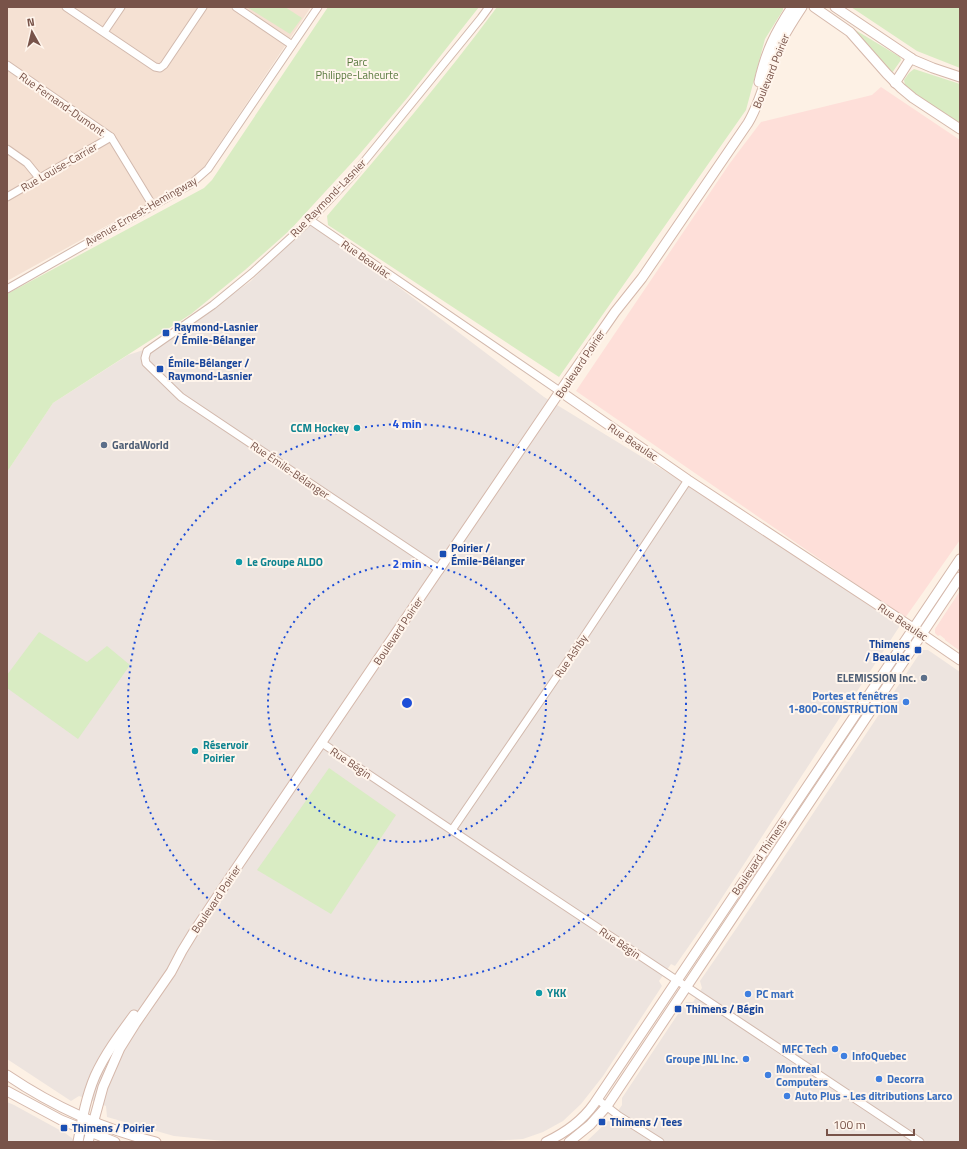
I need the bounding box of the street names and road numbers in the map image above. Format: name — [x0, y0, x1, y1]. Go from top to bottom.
street label: Boulevard Poirier — [749, 31, 793, 111]
street label: Rue Fernand-Dumont — [16, 68, 108, 140]
street label: Rue Louise-Carrier — [18, 138, 100, 195]
street label: Rue Raymond-Lasnier — [286, 155, 370, 241]
street label: Avenue Ernest-Hemingway — [82, 172, 201, 250]
street label: Rue Beaulac — [338, 236, 394, 282]
street label: Boulevard Poirier — [551, 326, 609, 401]
street label: Rue Beaulac — [605, 419, 661, 465]
street label: Rue Émile-Bélanger — [247, 438, 333, 503]
street label: Boulevard Poirier — [369, 593, 427, 668]
street label: Rue Beaulac — [875, 599, 931, 645]
street label: Rue Ashby — [551, 631, 592, 681]
street label: Rue Bégin — [327, 743, 375, 783]
street label: Boulevard Thimens — [728, 816, 790, 898]
street label: Boulevard Poirier — [187, 861, 245, 936]
street label: Rue Bégin — [596, 923, 644, 963]

